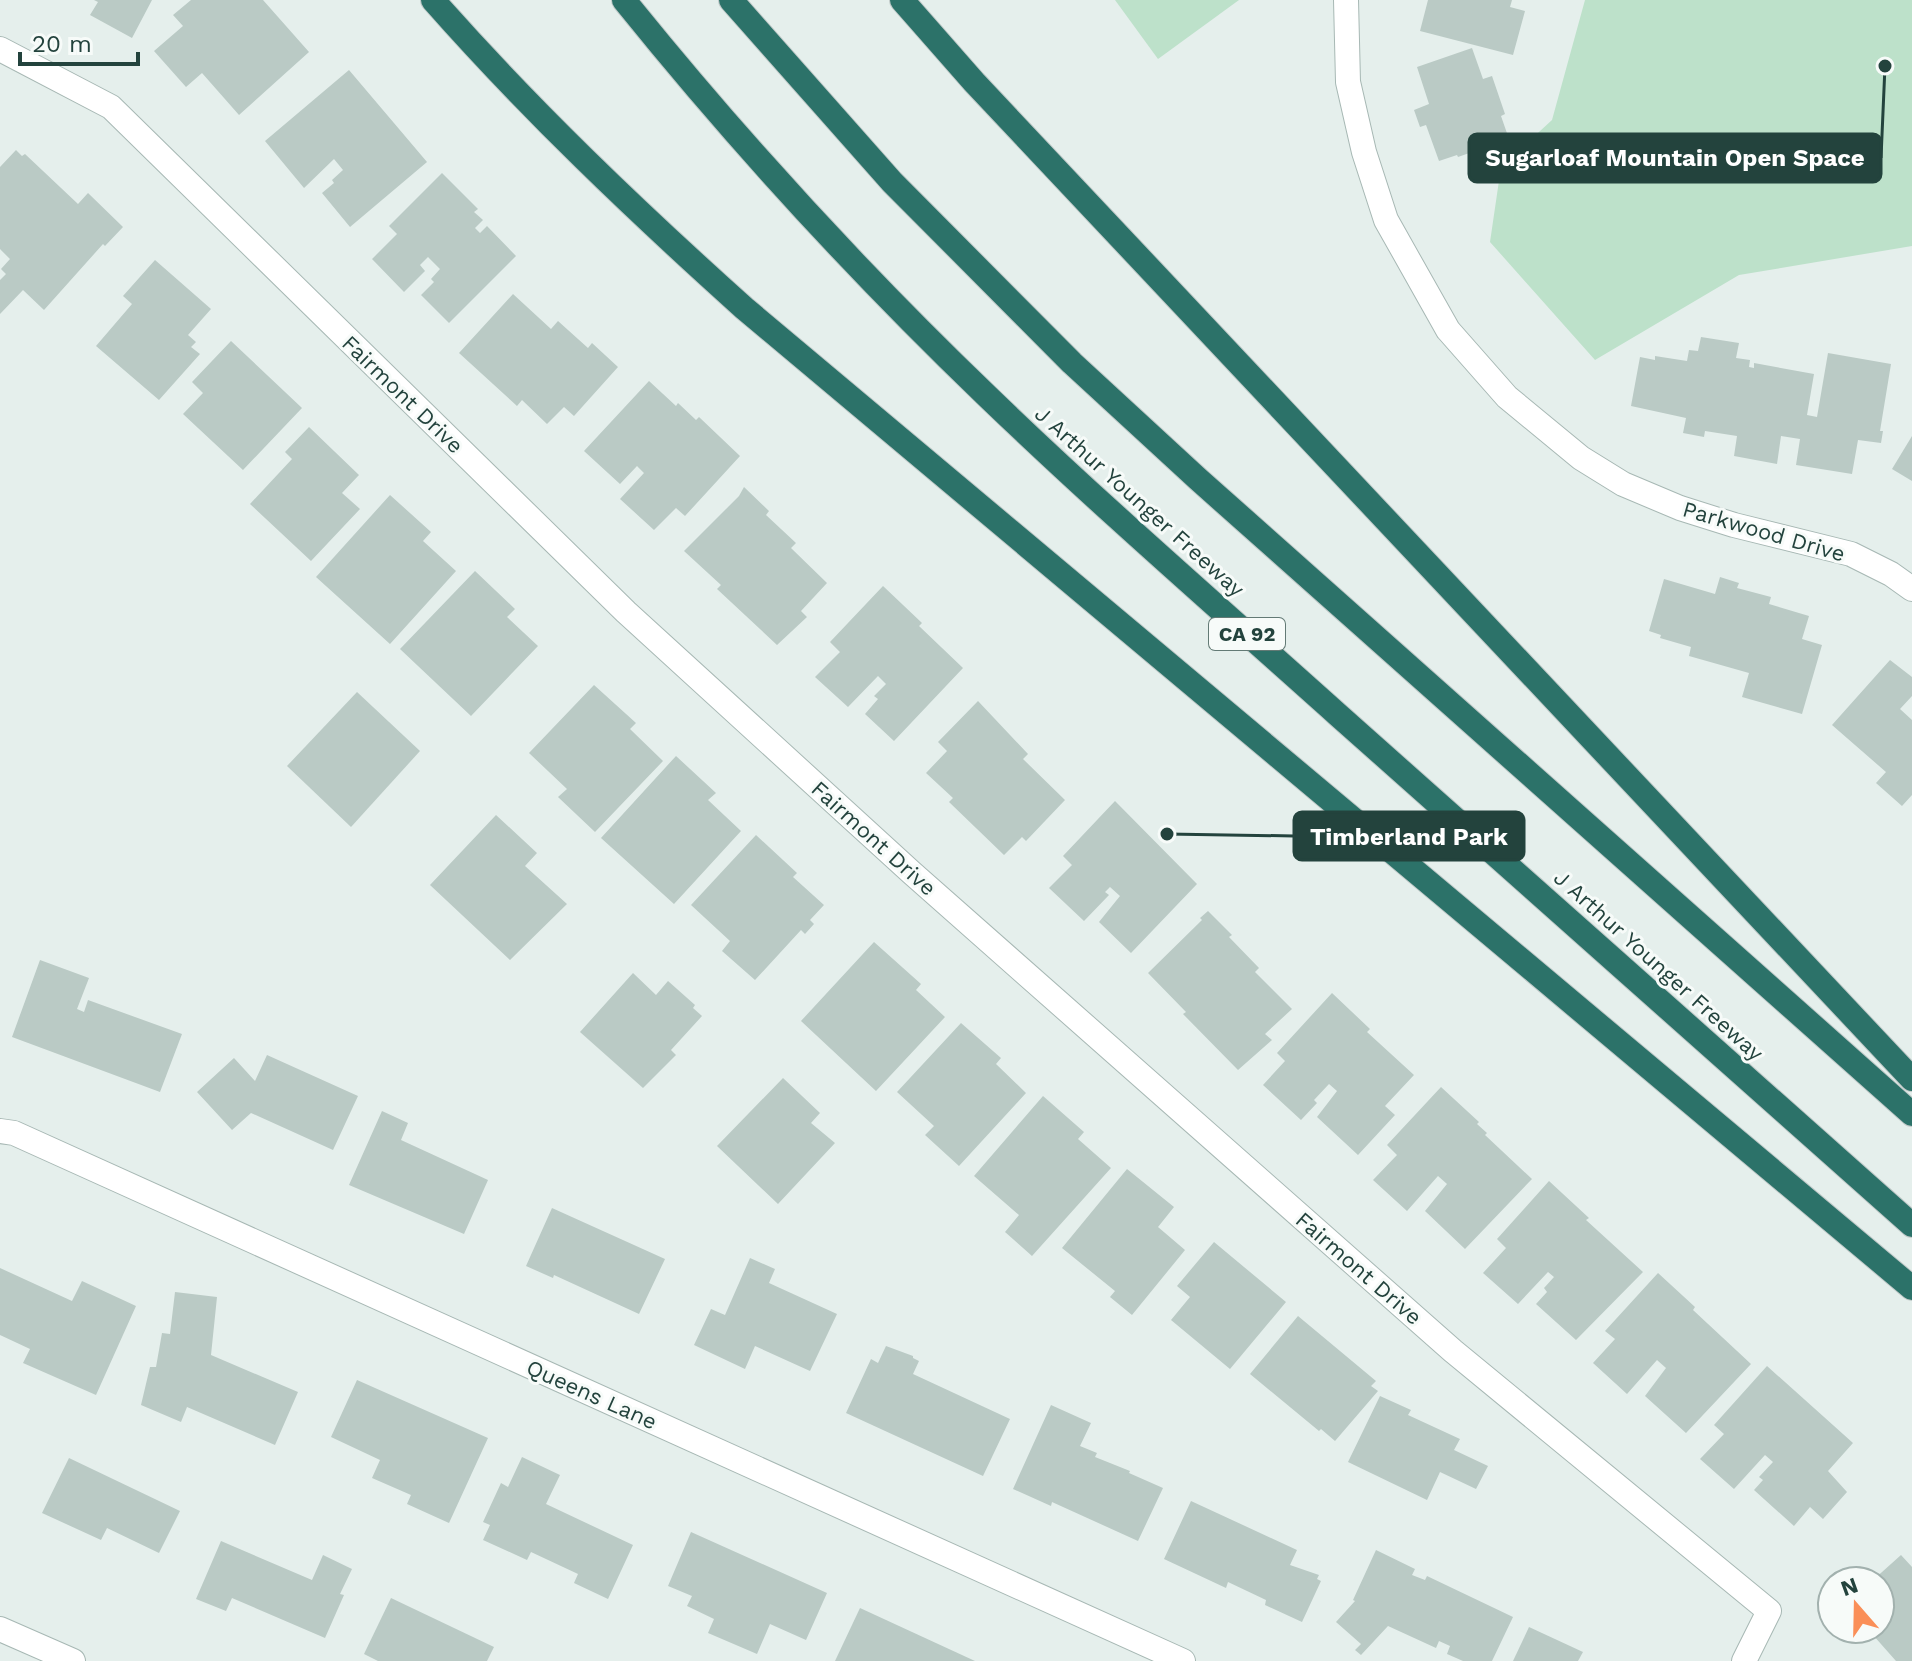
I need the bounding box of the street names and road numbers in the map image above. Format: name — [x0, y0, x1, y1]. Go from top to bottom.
street label: Fairmont Drive — [337, 330, 468, 458]
street label: J Arthur Younger Freeway — [1030, 401, 1250, 602]
street label: Parkwood Drive — [1680, 496, 1848, 567]
road number: CA 92 — [1209, 618, 1285, 650]
street label: Fairmont Drive — [806, 776, 941, 901]
street label: J Arthur Younger Freeway — [1549, 865, 1769, 1066]
street label: Fairmont Drive — [1291, 1207, 1427, 1330]
street label: Queens Lane — [523, 1355, 661, 1434]

